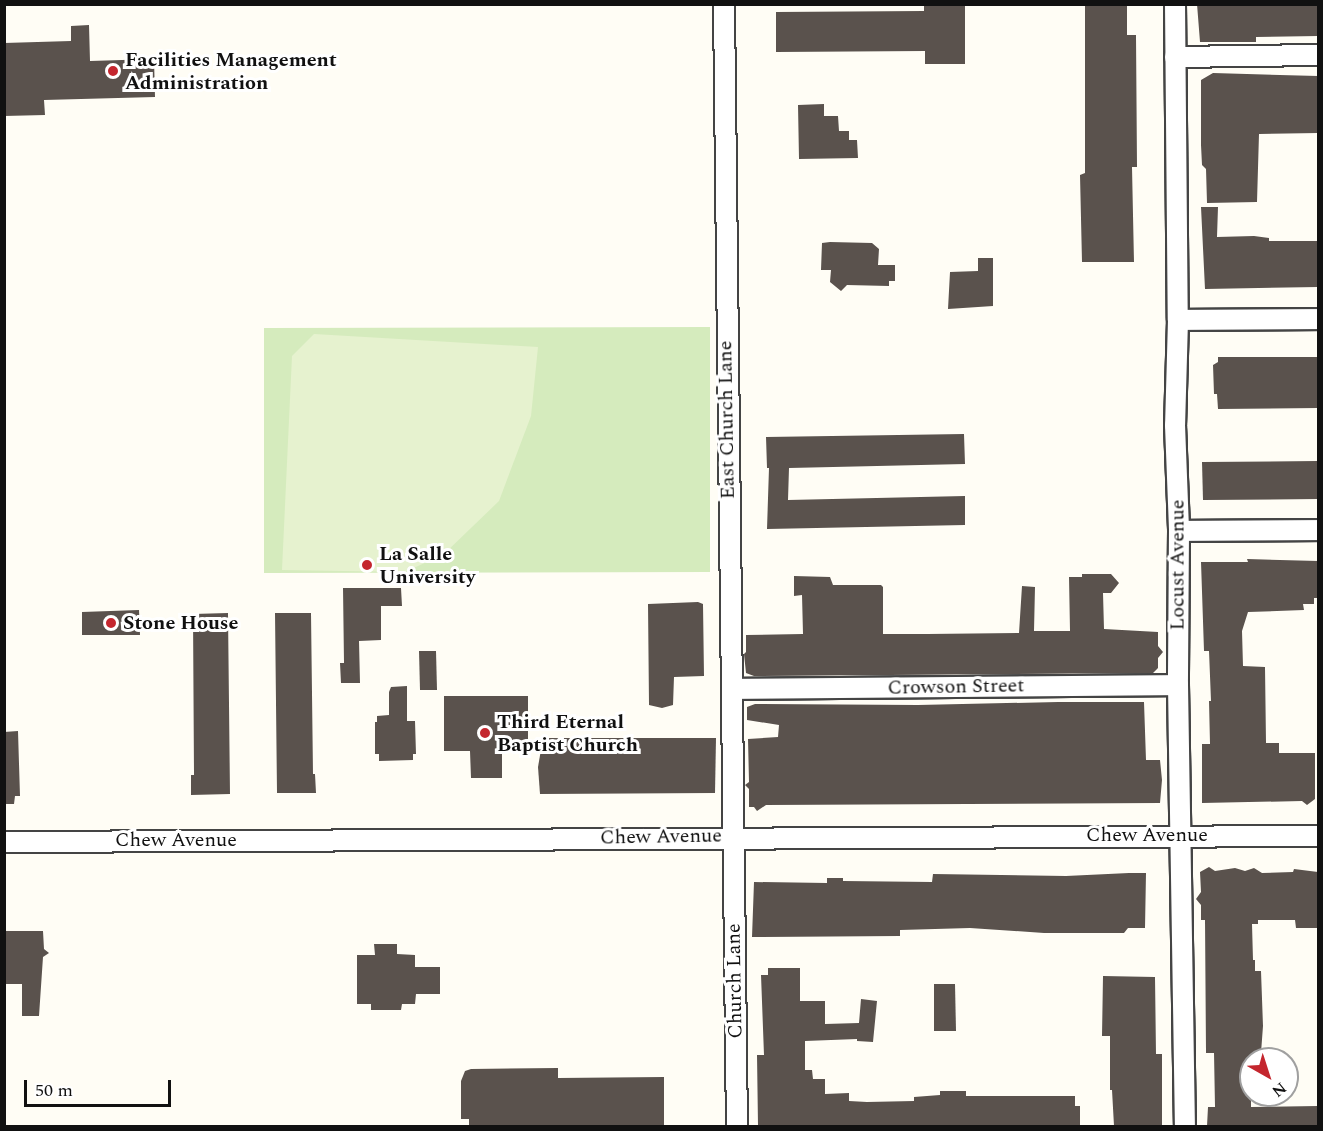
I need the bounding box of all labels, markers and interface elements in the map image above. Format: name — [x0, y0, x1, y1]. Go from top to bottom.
place label: Facilities Management Administration — [125, 48, 337, 95]
marker: Facilities Management Administration — [106, 64, 120, 78]
street label: East Church Lane — [714, 340, 740, 500]
street label: Locust Avenue — [1166, 500, 1190, 630]
place label: La Salle University — [379, 542, 475, 589]
marker: La Salle University — [360, 558, 374, 572]
place label: Stone House — [123, 611, 238, 635]
marker: Stone House — [104, 616, 118, 630]
street label: Crowson Street — [887, 674, 1025, 700]
place label: Third Eternal Baptist Church — [497, 710, 638, 757]
marker: Third Eternal Baptist Church — [478, 726, 492, 740]
street label: Chew Avenue — [1086, 823, 1208, 847]
street label: Chew Avenue — [600, 824, 722, 850]
street label: Chew Avenue — [115, 828, 237, 852]
street label: Church Lane — [722, 923, 748, 1039]
north arrow — [1239, 1047, 1299, 1107]
scale bar — [27, 1068, 174, 1106]
text: N — [1266, 1076, 1292, 1103]
text: 50 m — [35, 1077, 73, 1104]

